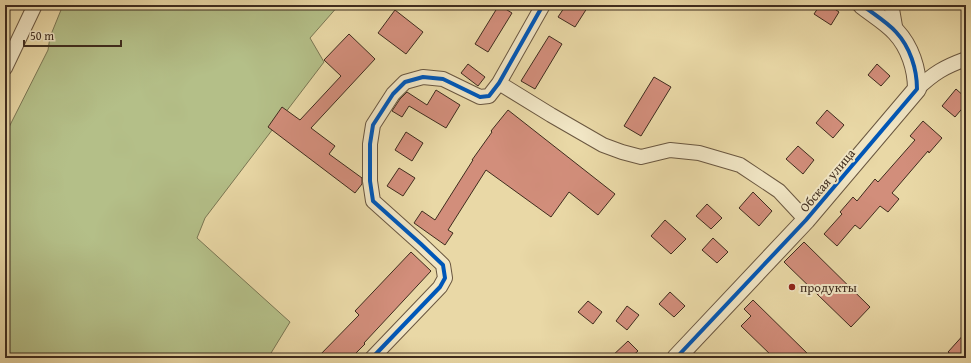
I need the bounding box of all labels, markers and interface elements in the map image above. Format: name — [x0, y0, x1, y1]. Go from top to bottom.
scale bar — [24, 22, 121, 48]
text: 50 m — [30, 27, 54, 44]
street label: Обская улица — [795, 144, 860, 216]
place label: продукты — [800, 278, 857, 297]
marker: продукты — [787, 282, 797, 292]

